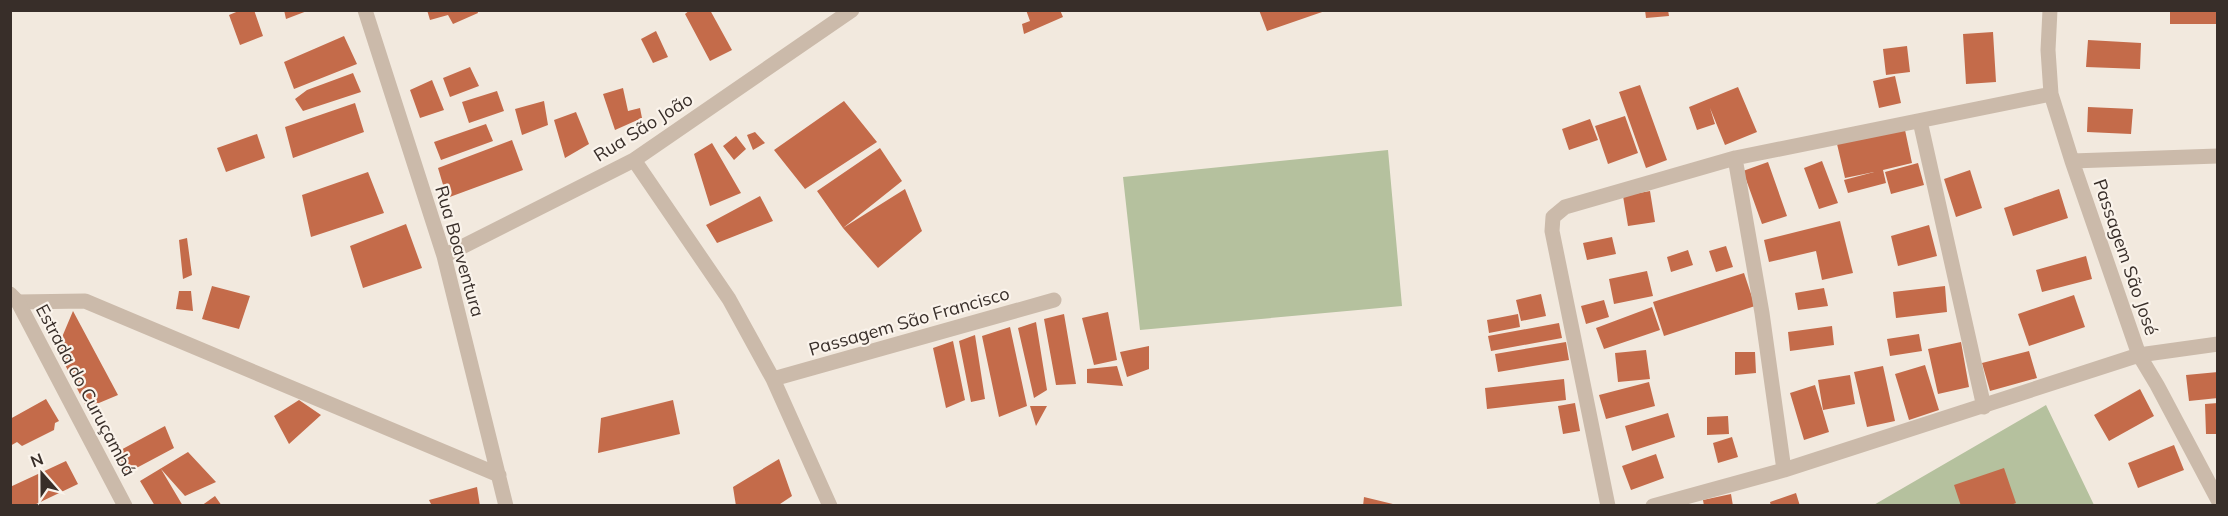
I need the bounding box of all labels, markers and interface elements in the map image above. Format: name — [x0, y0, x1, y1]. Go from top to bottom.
street label: Rua São João — [589, 87, 697, 167]
street label: Passagem São José — [2088, 176, 2164, 338]
street label: Rua Boaventura — [430, 183, 490, 319]
street label: Passagem São Francisco — [806, 281, 1012, 361]
street label: Estrada do Curuçambá — [31, 300, 141, 480]
north arrow — [12, 444, 72, 504]
text: N — [27, 448, 46, 471]

